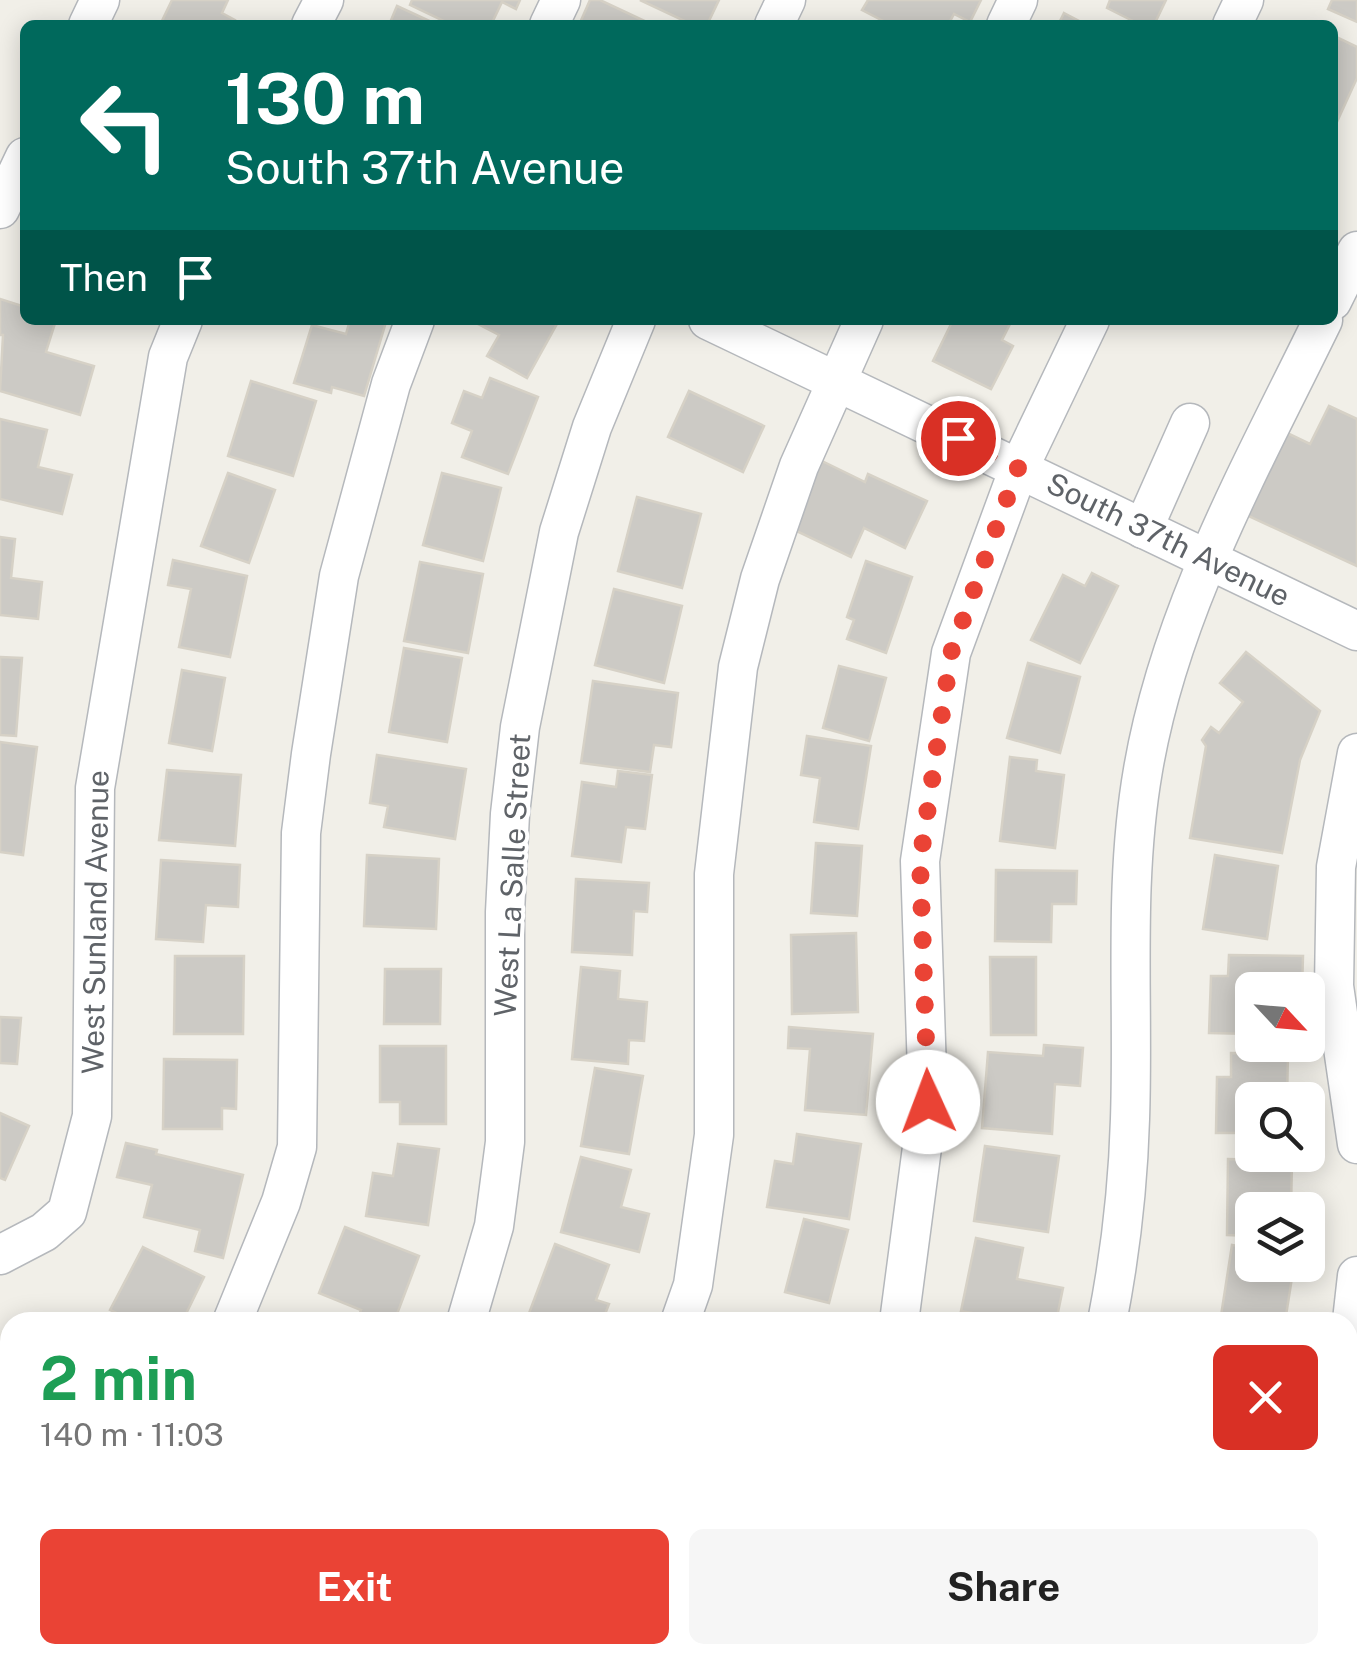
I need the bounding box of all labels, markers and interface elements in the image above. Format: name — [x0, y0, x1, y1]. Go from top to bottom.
text: 130 m — [225, 57, 425, 140]
icon: left — [60, 60, 190, 190]
text: South 37th Avenue — [225, 141, 625, 194]
icon: arrive — [168, 250, 223, 305]
text: Then — [60, 255, 148, 300]
pin — [916, 396, 1001, 481]
icon: arrive — [931, 411, 986, 466]
street label: South 37th Avenue — [1041, 465, 1296, 614]
street label: West La Salle Street — [487, 732, 537, 1018]
street label: West Sunland Avenue — [74, 770, 116, 1074]
north arrow — [1235, 972, 1325, 1062]
map controls — [1235, 972, 1325, 1282]
position arrow — [876, 1050, 980, 1154]
button: search — [1235, 1082, 1325, 1172]
button: layers — [1235, 1192, 1325, 1282]
text: 2 min — [40, 1343, 197, 1414]
button: close — [1213, 1345, 1318, 1450]
text: 140 m · 11:03 — [40, 1416, 224, 1453]
button: Exit — [40, 1529, 669, 1644]
button: Share — [689, 1529, 1318, 1644]

